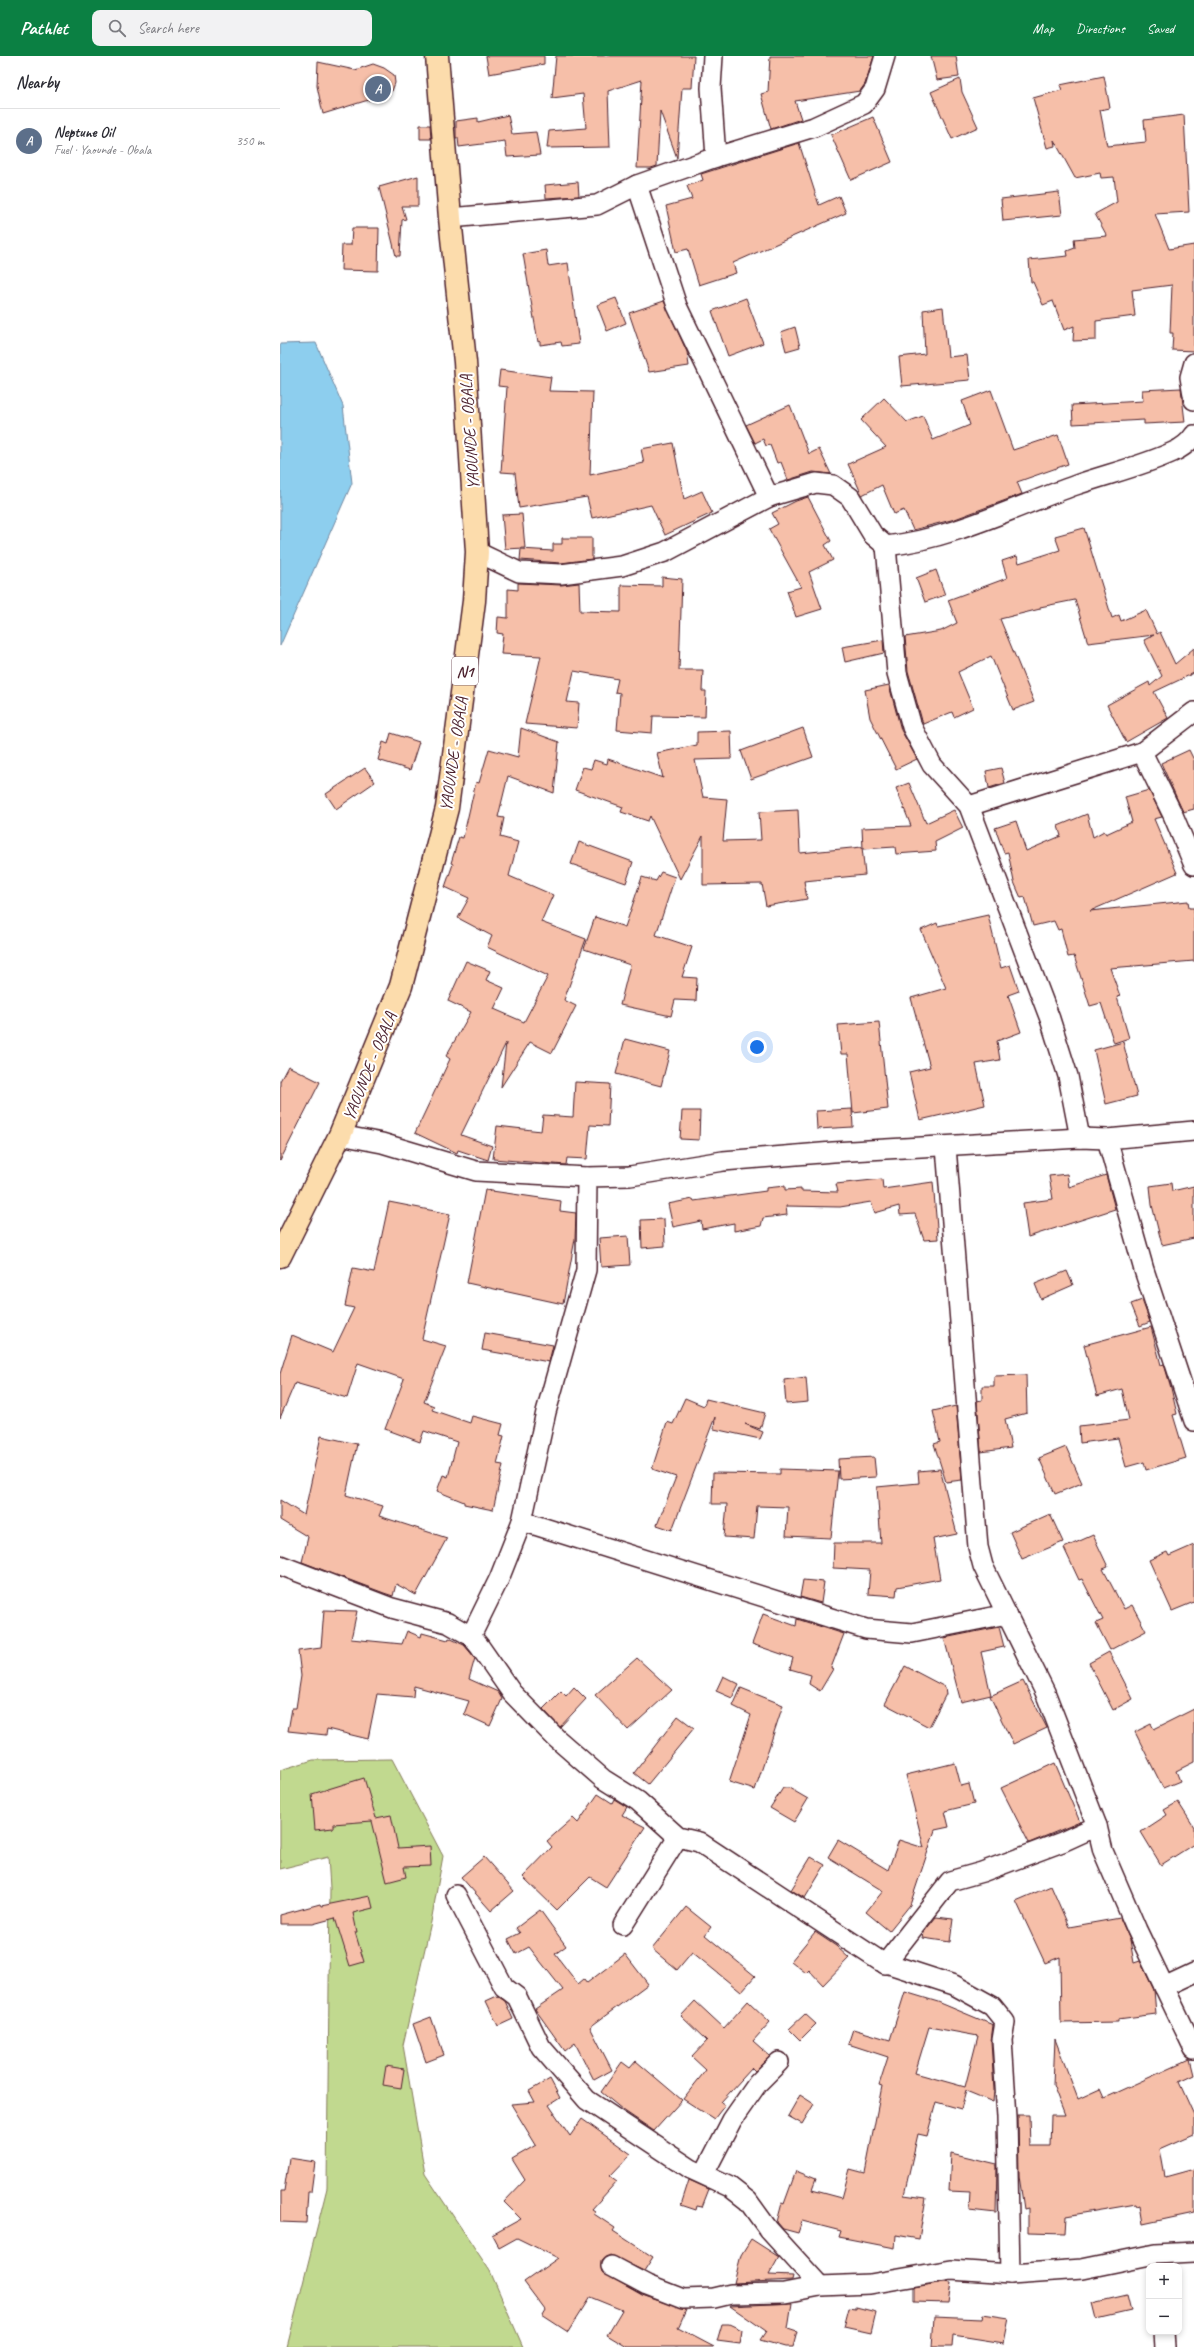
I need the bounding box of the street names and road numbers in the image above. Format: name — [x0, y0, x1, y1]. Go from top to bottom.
street label: YAOUNDE - OBALA — [455, 373, 484, 490]
road number: N1 — [452, 657, 478, 685]
street label: YAOUNDE - OBALA — [435, 695, 472, 813]
street label: YAOUNDE - OBALA — [338, 1008, 401, 1124]

